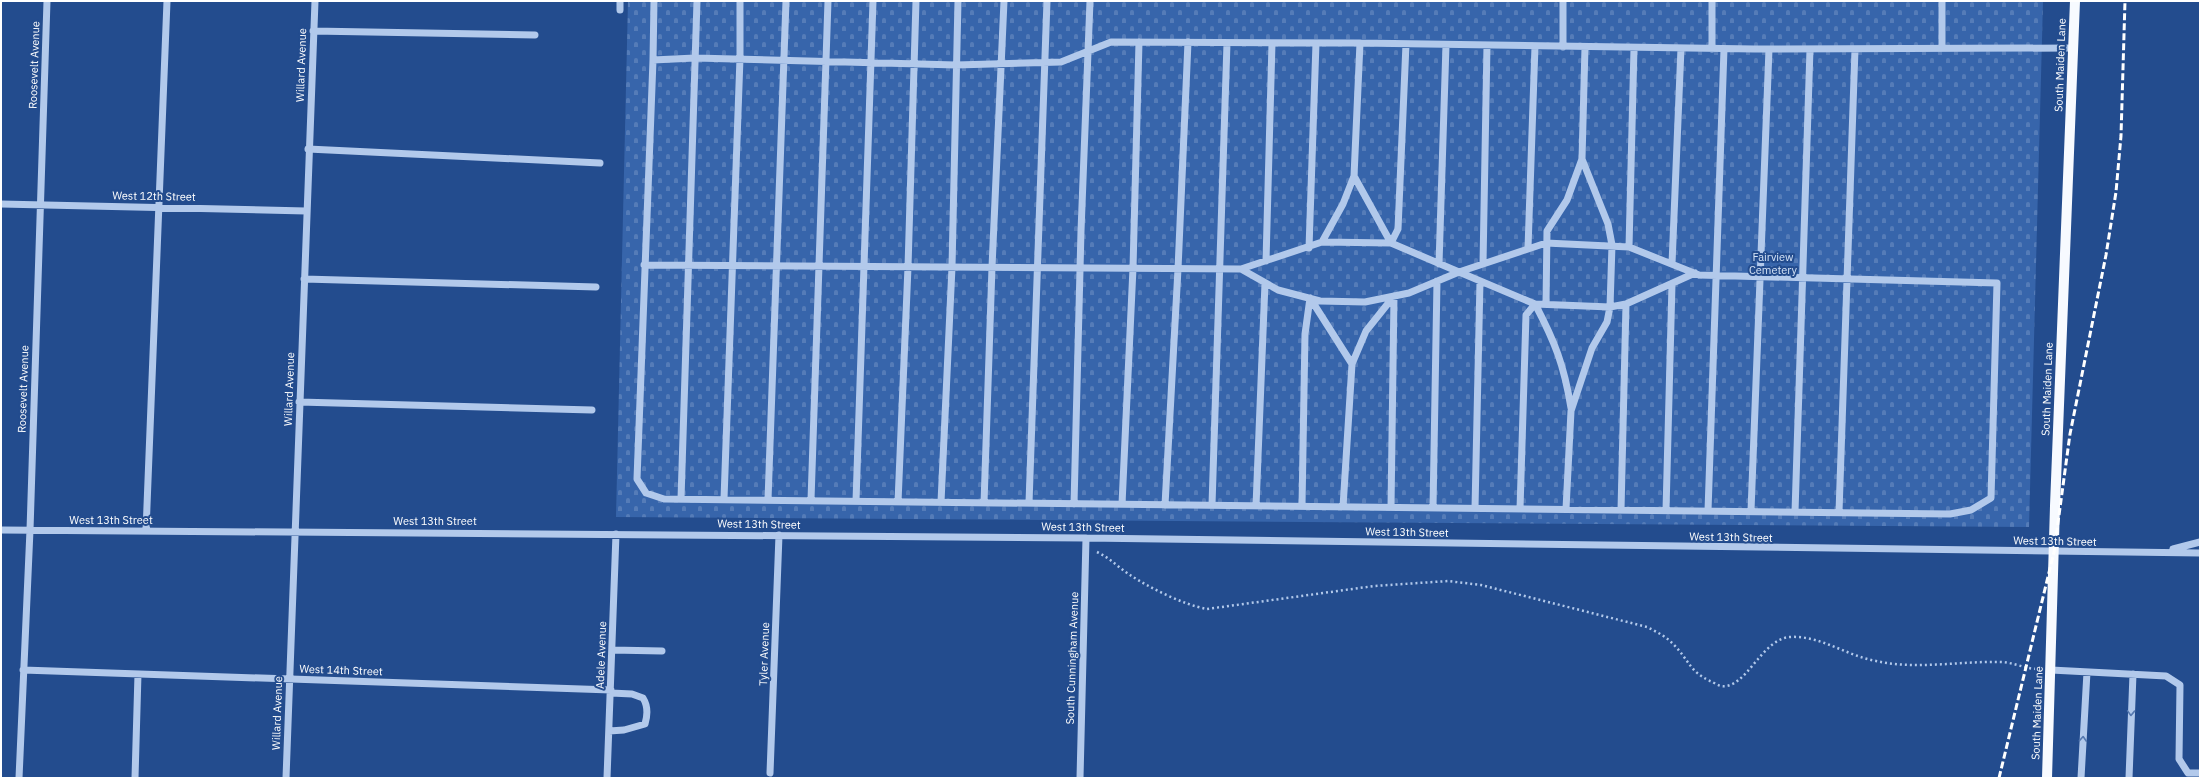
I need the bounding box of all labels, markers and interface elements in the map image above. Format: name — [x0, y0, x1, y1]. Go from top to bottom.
street label: South Maiden Lane — [2051, 18, 2069, 112]
street label: Roosevelt Avenue — [25, 21, 43, 109]
street label: Willard Avenue — [293, 28, 309, 102]
street label: West 12th Street — [112, 188, 196, 204]
park label: Fairview Cemetery — [1749, 250, 1798, 277]
street label: South Maiden Lane — [2038, 342, 2056, 436]
street label: Roosevelt Avenue — [14, 345, 32, 433]
street label: Willard Avenue — [281, 352, 297, 426]
street label: West 13th Street — [69, 513, 153, 527]
street label: West 13th Street — [393, 514, 477, 528]
street label: West 13th Street — [717, 516, 801, 532]
street label: West 13th Street — [1041, 519, 1125, 535]
street label: West 13th Street — [1365, 524, 1449, 540]
street label: West 13th Street — [1689, 529, 1773, 545]
street label: West 13th Street — [2013, 533, 2097, 549]
street label: South Cunningham Avenue — [1063, 591, 1081, 725]
street label: Adele Avenue — [593, 621, 609, 689]
street label: Tyler Avenue — [756, 622, 772, 686]
street label: West 14th Street — [299, 662, 383, 678]
street label: South Maiden Lane — [2028, 666, 2046, 760]
street label: Willard Avenue — [269, 676, 285, 750]
one-way arrow — [2127, 710, 2136, 716]
one-way arrow — [2079, 736, 2087, 742]

